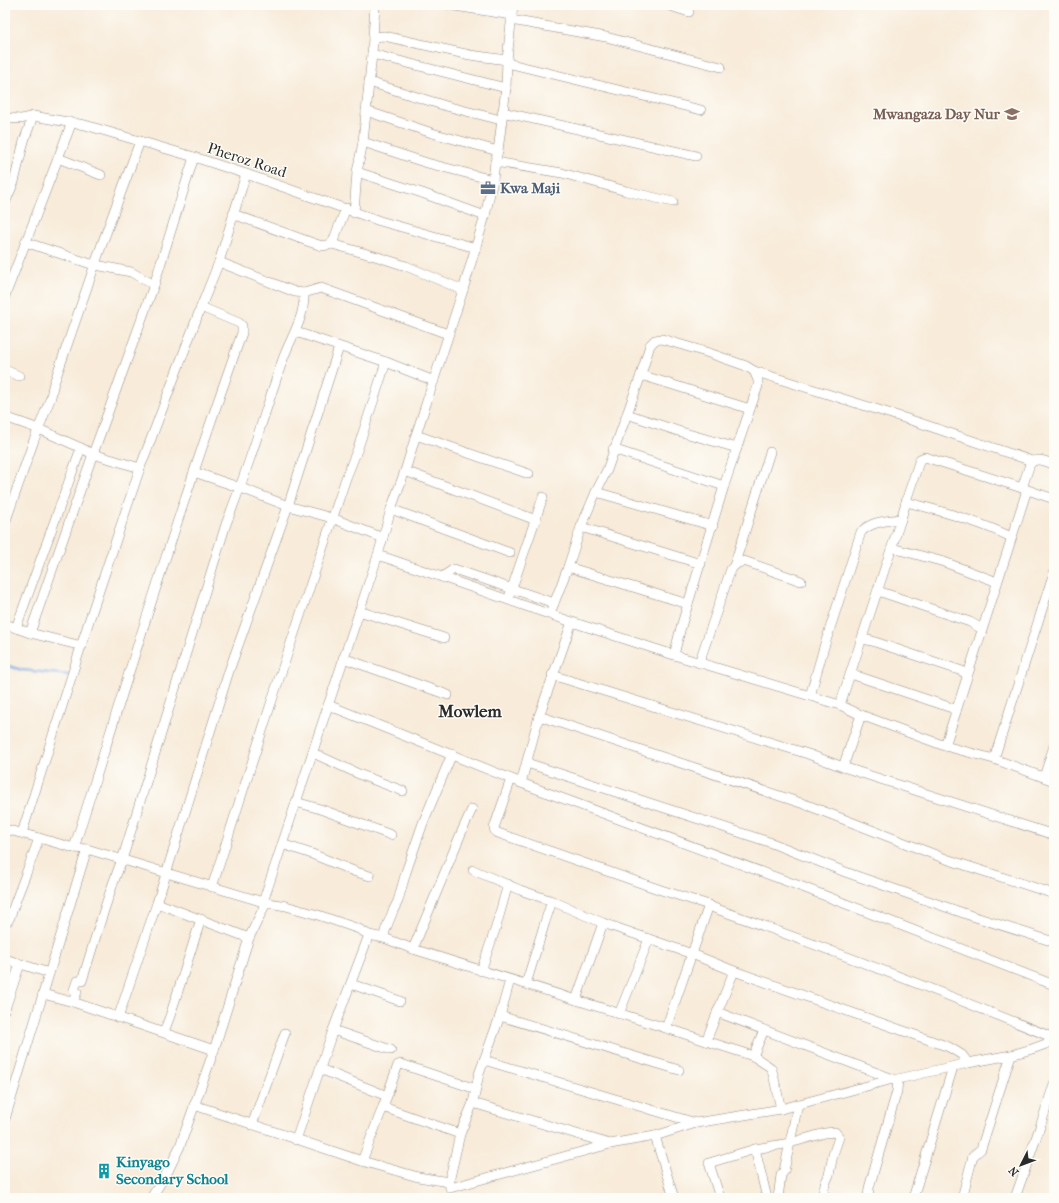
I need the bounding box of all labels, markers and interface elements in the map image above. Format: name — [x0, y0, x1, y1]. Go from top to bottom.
place label: Mwangaza Day Nur — [872, 105, 1001, 123]
school or university icon: Mwangaza Day Nur — [1003, 105, 1021, 123]
street label: Pheroz Road — [205, 139, 290, 181]
office icon: Kwa Maji — [479, 179, 497, 197]
place label: Kwa Maji — [500, 179, 561, 197]
district label: Mowlem — [437, 701, 502, 721]
north arrow — [1001, 1145, 1041, 1185]
place label: Kinyago Secondary School — [116, 1153, 229, 1188]
building icon: Kinyago Secondary School — [95, 1162, 113, 1180]
text: N — [1006, 1163, 1022, 1179]

